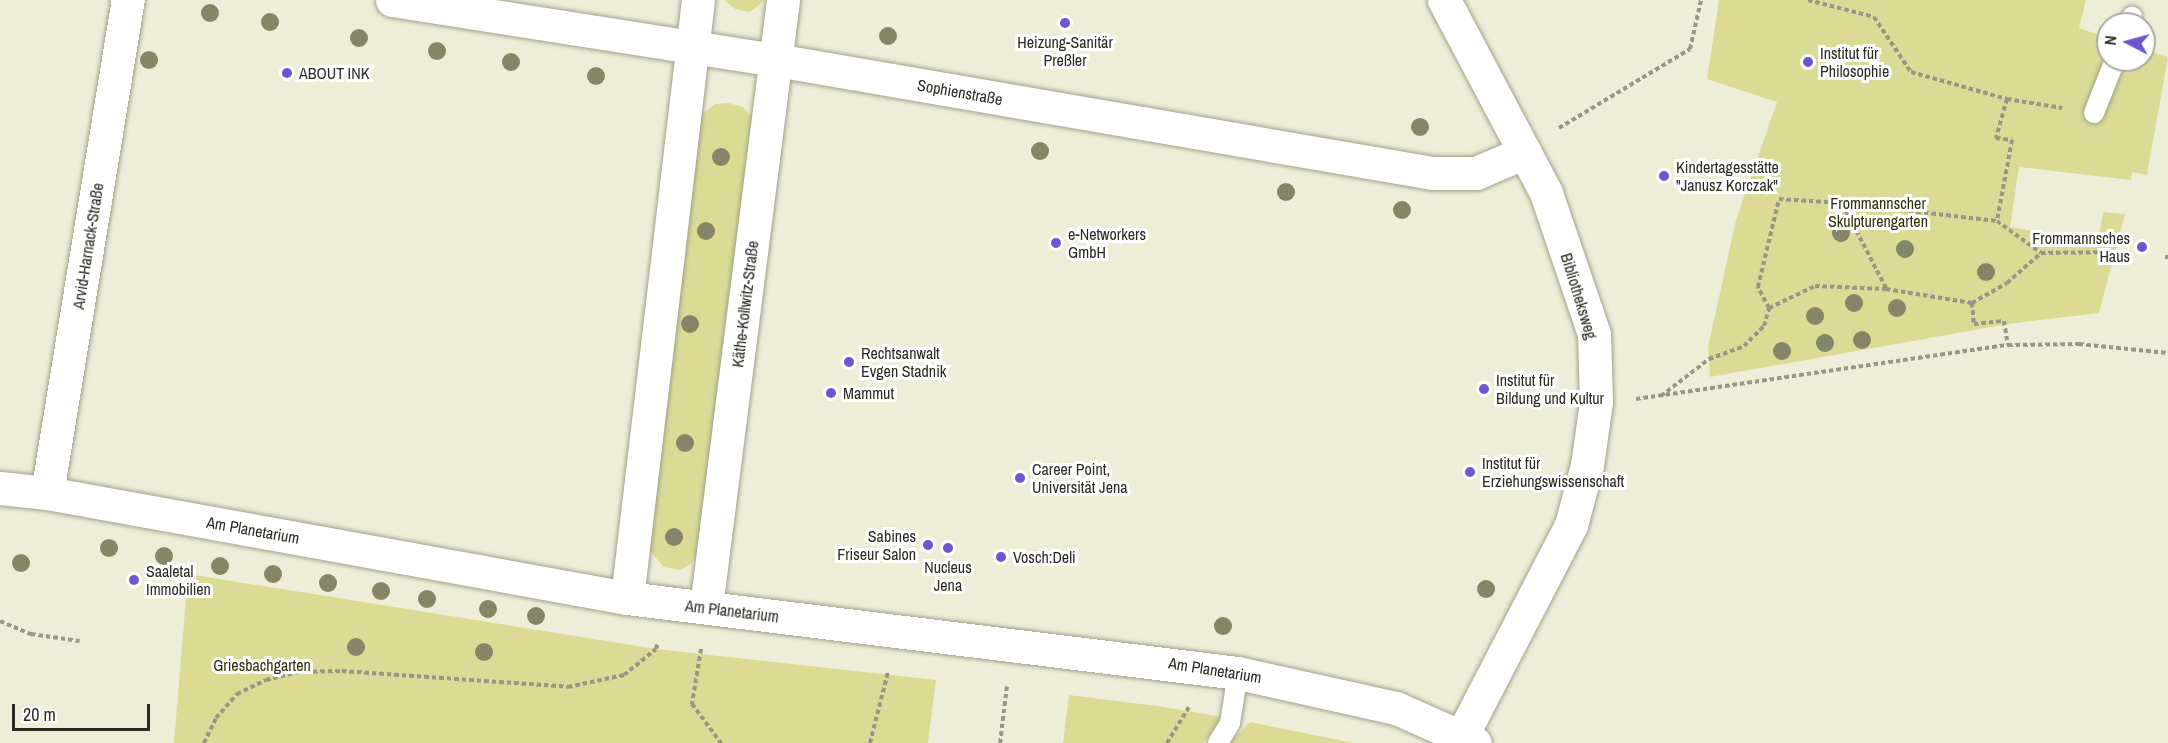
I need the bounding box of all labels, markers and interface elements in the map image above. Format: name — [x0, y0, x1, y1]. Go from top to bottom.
north arrow — [2096, 12, 2156, 72]
marker: Heizung-Sanitär Preßler — [1058, 16, 1072, 30]
place label: Heizung-Sanitär Preßler — [1017, 32, 1113, 70]
text: N — [2099, 34, 2122, 46]
place label: Institut für Philosophie — [1820, 43, 1889, 81]
marker: Institut für Philosophie — [1801, 55, 1815, 69]
place label: ABOUT INK — [299, 63, 370, 83]
marker: ABOUT INK — [280, 66, 294, 80]
street label: Sophienstraße — [916, 75, 1004, 109]
place label: Kindertagesstätte "Janusz Korczak" — [1676, 157, 1779, 195]
marker: Kindertagesstätte "Janusz Korczak" — [1657, 169, 1671, 183]
street label: Arvid-Harnack-Straße — [69, 181, 107, 311]
park label: Frommannscher Skulpturengarten — [1828, 193, 1928, 231]
place label: e-Networkers GmbH — [1068, 224, 1146, 262]
place label: Frommannsches Haus — [2032, 228, 2130, 266]
marker: e-Networkers GmbH — [1049, 236, 1063, 250]
street label: Käthe-Kollwitz-Straße — [728, 240, 762, 368]
marker: Frommannsches Haus — [2135, 240, 2149, 254]
street label: Bibliotheksweg — [1557, 251, 1601, 341]
place label: Rechtsanwalt Evgen Stadnik — [861, 343, 946, 381]
marker: Rechtsanwalt Evgen Stadnik — [842, 355, 856, 369]
place label: Institut für Bildung und Kultur — [1496, 370, 1604, 408]
marker: Institut für Bildung und Kultur — [1477, 382, 1491, 396]
place label: Mammut — [843, 383, 894, 403]
marker: Mammut — [824, 386, 838, 400]
place label: Institut für Erziehungswissenschaft — [1482, 453, 1624, 491]
place label: Career Point, Universität Jena — [1032, 459, 1128, 497]
marker: Institut für Erziehungswissenschaft — [1463, 465, 1477, 479]
marker: Career Point, Universität Jena — [1013, 471, 1027, 485]
street label: Am Planetarium — [205, 512, 301, 548]
place label: Sabines Friseur Salon — [837, 526, 916, 564]
marker: Sabines Friseur Salon — [921, 538, 935, 552]
marker: Nucleus Jena — [941, 541, 955, 555]
place label: Vosch:Deli — [1013, 547, 1076, 567]
marker: Vosch:Deli — [994, 550, 1008, 564]
place label: Nucleus Jena — [924, 557, 972, 595]
place label: Saaletal Immobilien — [146, 561, 211, 599]
marker: Saaletal Immobilien — [127, 573, 141, 587]
street label: Am Planetarium — [684, 596, 780, 626]
street label: Am Planetarium — [1167, 653, 1263, 687]
park label: Griesbachgarten — [213, 655, 311, 675]
scale bar — [15, 692, 153, 730]
text: 20 m — [23, 702, 56, 727]

